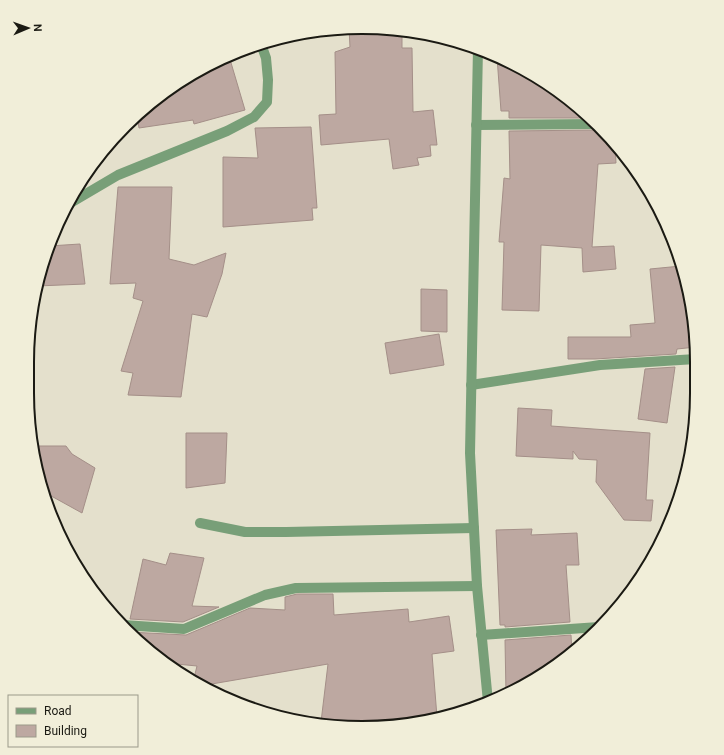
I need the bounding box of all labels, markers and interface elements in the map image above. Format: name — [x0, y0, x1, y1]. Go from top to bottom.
north arrow — [8, 8, 48, 48]
text: N — [31, 24, 44, 32]
legend — [8, 695, 138, 747]
text: Road — [44, 704, 72, 718]
text: Building — [44, 724, 87, 738]

